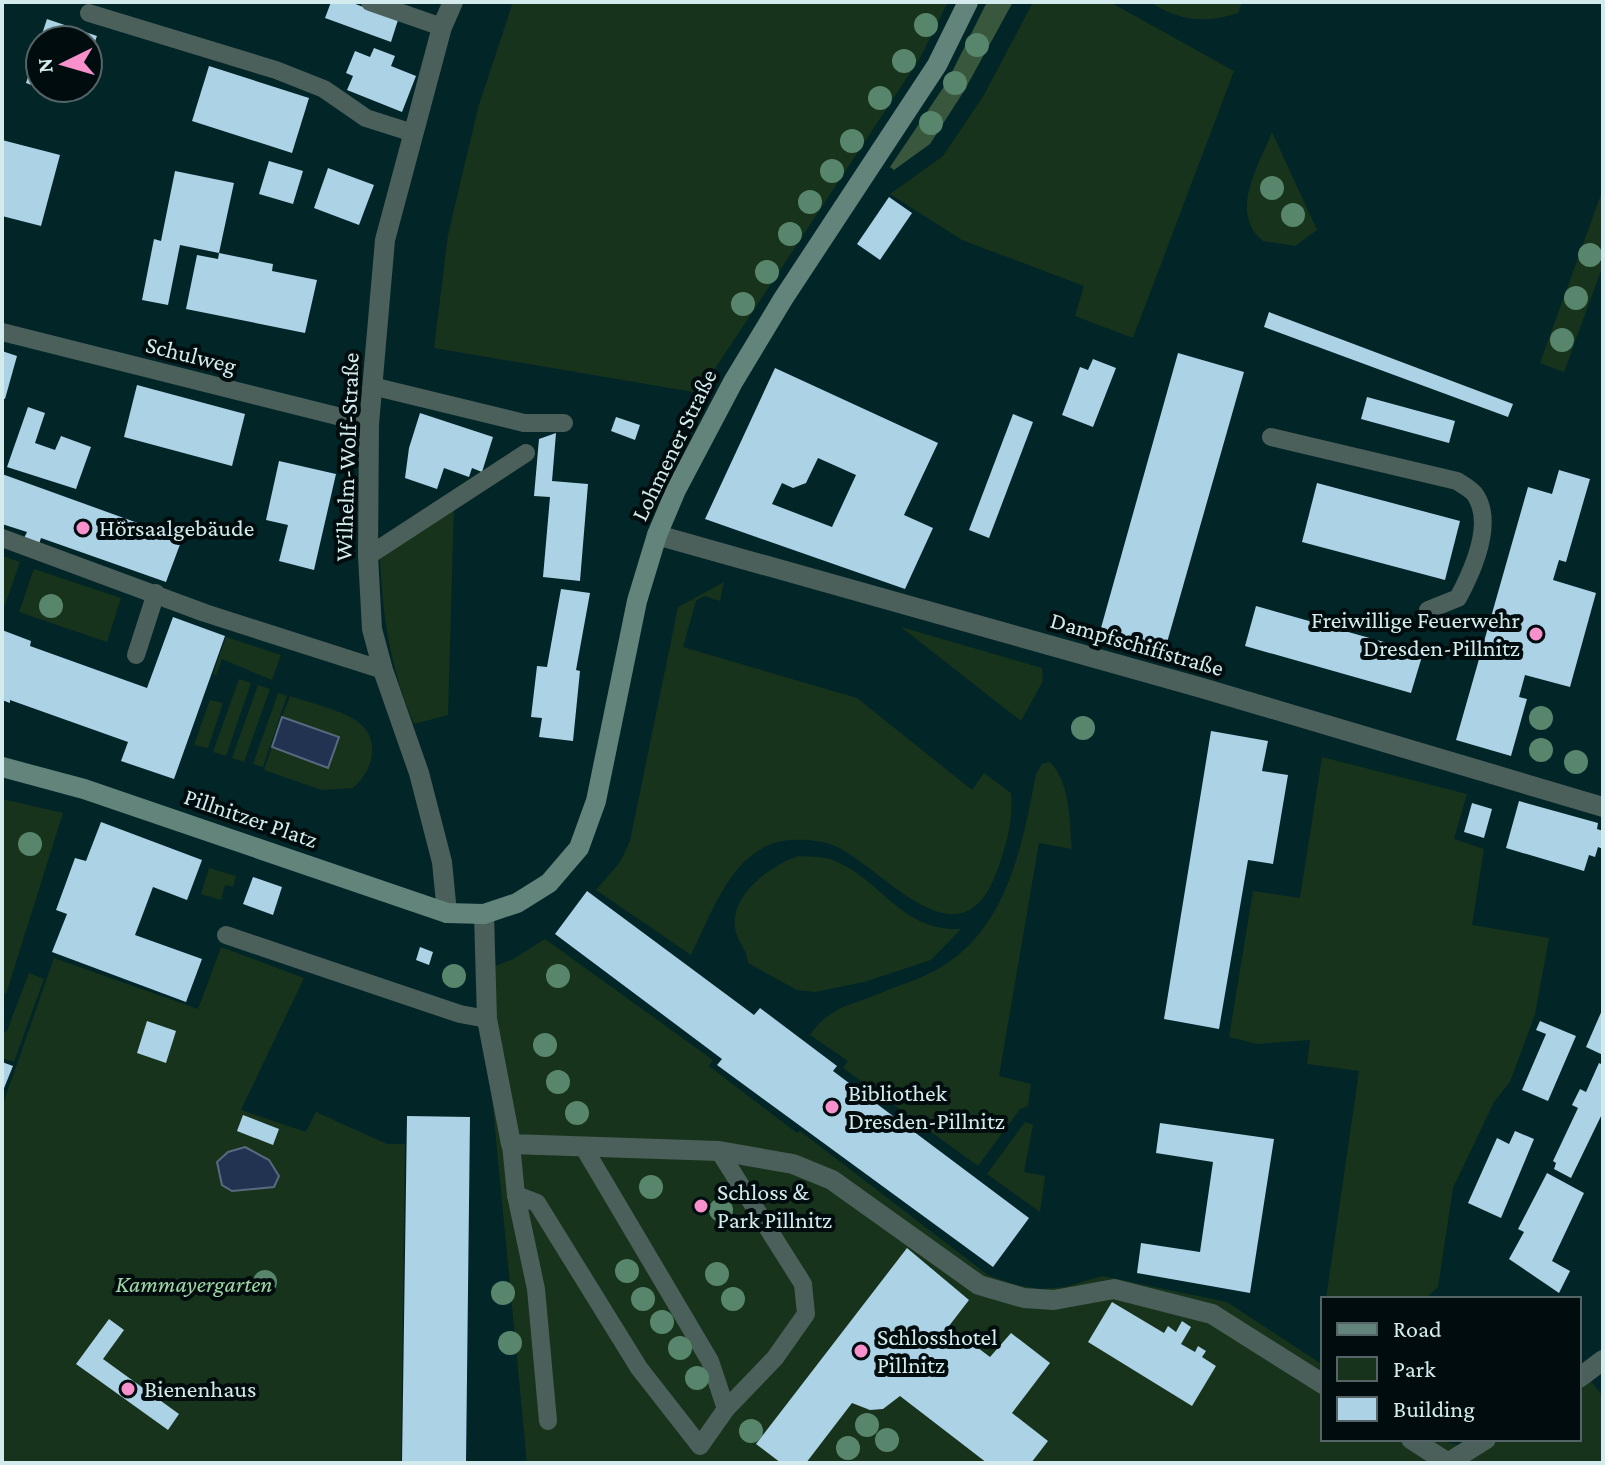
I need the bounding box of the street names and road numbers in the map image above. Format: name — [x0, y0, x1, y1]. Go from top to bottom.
street label: Schulweg — [143, 330, 240, 379]
street label: Wilhelm-Wolf-Straße — [329, 352, 364, 562]
street label: Lohmener Straße — [625, 365, 722, 525]
street label: Dampfschiffstraße — [1047, 606, 1227, 681]
street label: Pillnitzer Platz — [181, 782, 321, 853]

